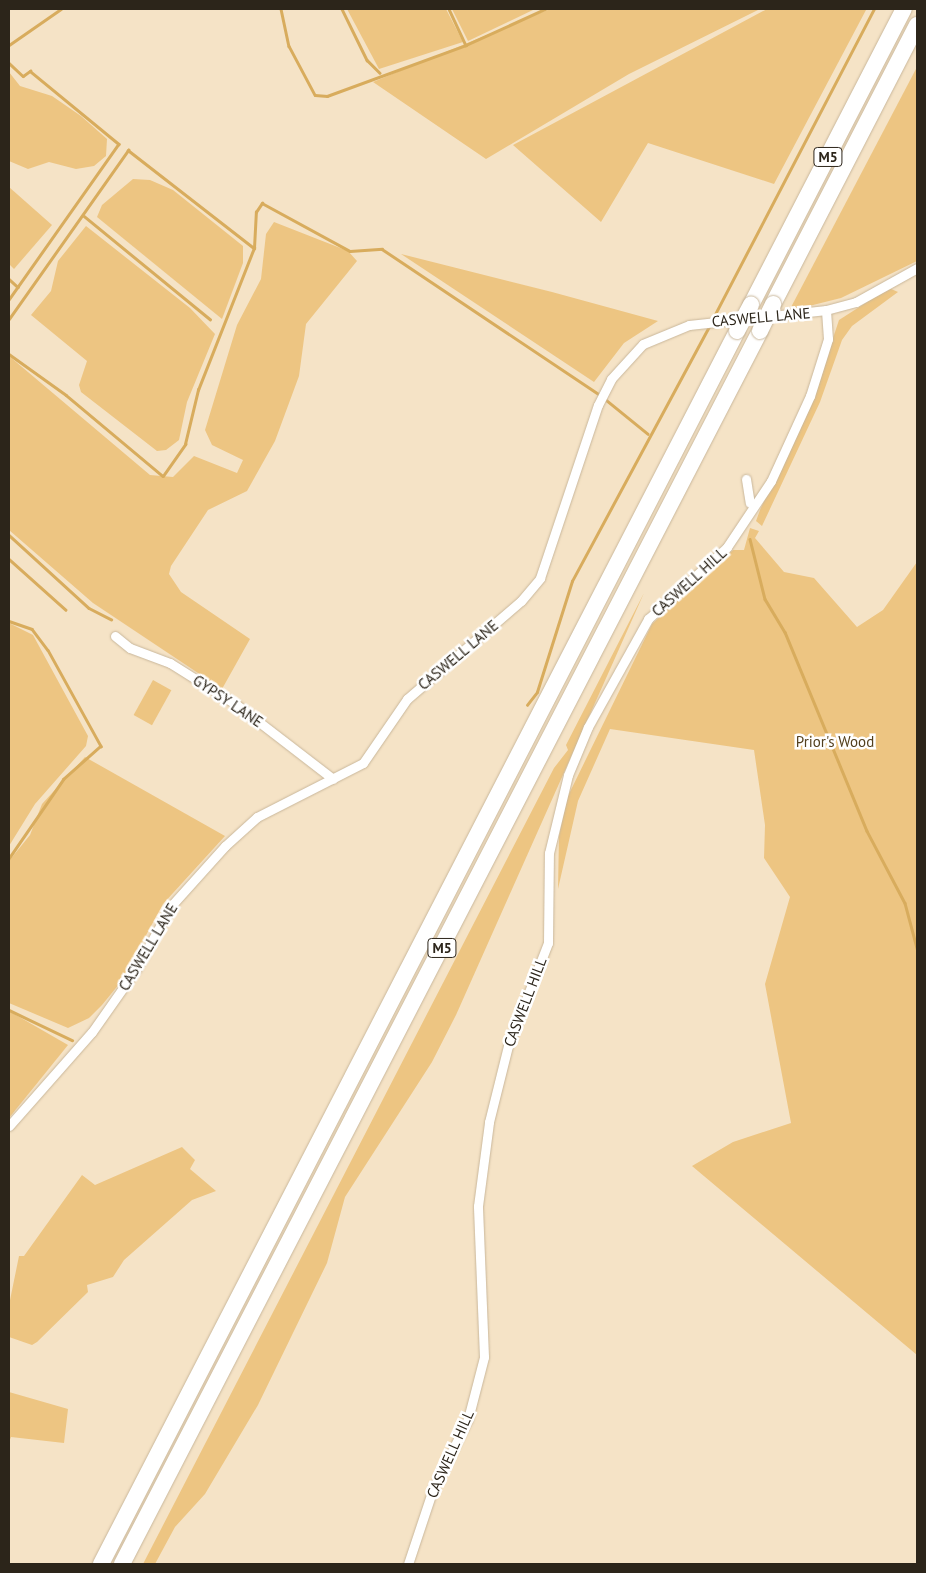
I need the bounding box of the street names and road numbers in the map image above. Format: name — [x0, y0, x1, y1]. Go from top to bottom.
road number: M5 — [813, 146, 843, 168]
street label: CASWELL LANE — [711, 304, 811, 330]
street label: CASWELL HILL — [648, 544, 730, 620]
street label: CASWELL LANE — [414, 616, 502, 694]
street label: GYPSY LANE — [189, 671, 267, 731]
street label: CASWELL LANE — [115, 900, 181, 994]
road number: M5 — [427, 936, 457, 960]
street label: CASWELL HILL — [500, 955, 550, 1049]
street label: CASWELL HILL — [422, 1407, 478, 1501]

